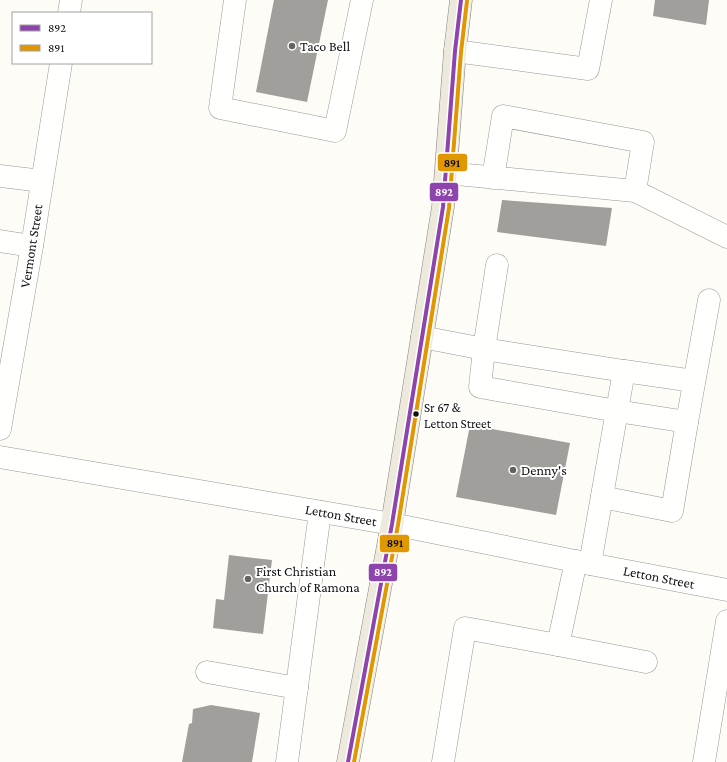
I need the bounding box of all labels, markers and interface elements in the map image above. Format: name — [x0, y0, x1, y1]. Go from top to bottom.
legend — [12, 12, 152, 64]
text: 892 — [48, 21, 66, 35]
place label: Taco Bell — [300, 38, 350, 54]
text: 891 — [48, 41, 64, 55]
marker: Taco Bell — [287, 41, 297, 51]
line badge: 891 — [437, 153, 468, 172]
text: 891 — [444, 157, 460, 169]
line badge: 892 — [429, 182, 459, 202]
text: 892 — [435, 186, 453, 198]
street label: Vermont Street — [17, 203, 46, 289]
place label: Sr 67 & Letton Street — [424, 400, 492, 431]
marker: Sr 67 & Letton Street — [411, 409, 421, 419]
place label: Denny's — [521, 462, 567, 478]
marker: Denny's — [508, 465, 518, 475]
street label: Letton Street — [304, 501, 378, 529]
line badge: 891 — [379, 534, 410, 553]
text: 891 — [387, 537, 403, 549]
street label: Letton Street — [622, 562, 696, 592]
place label: First Christian Church of Ramona — [256, 563, 360, 595]
line badge: 892 — [368, 563, 398, 582]
text: 892 — [374, 566, 392, 578]
marker: First Christian Church of Ramona — [243, 574, 253, 584]

